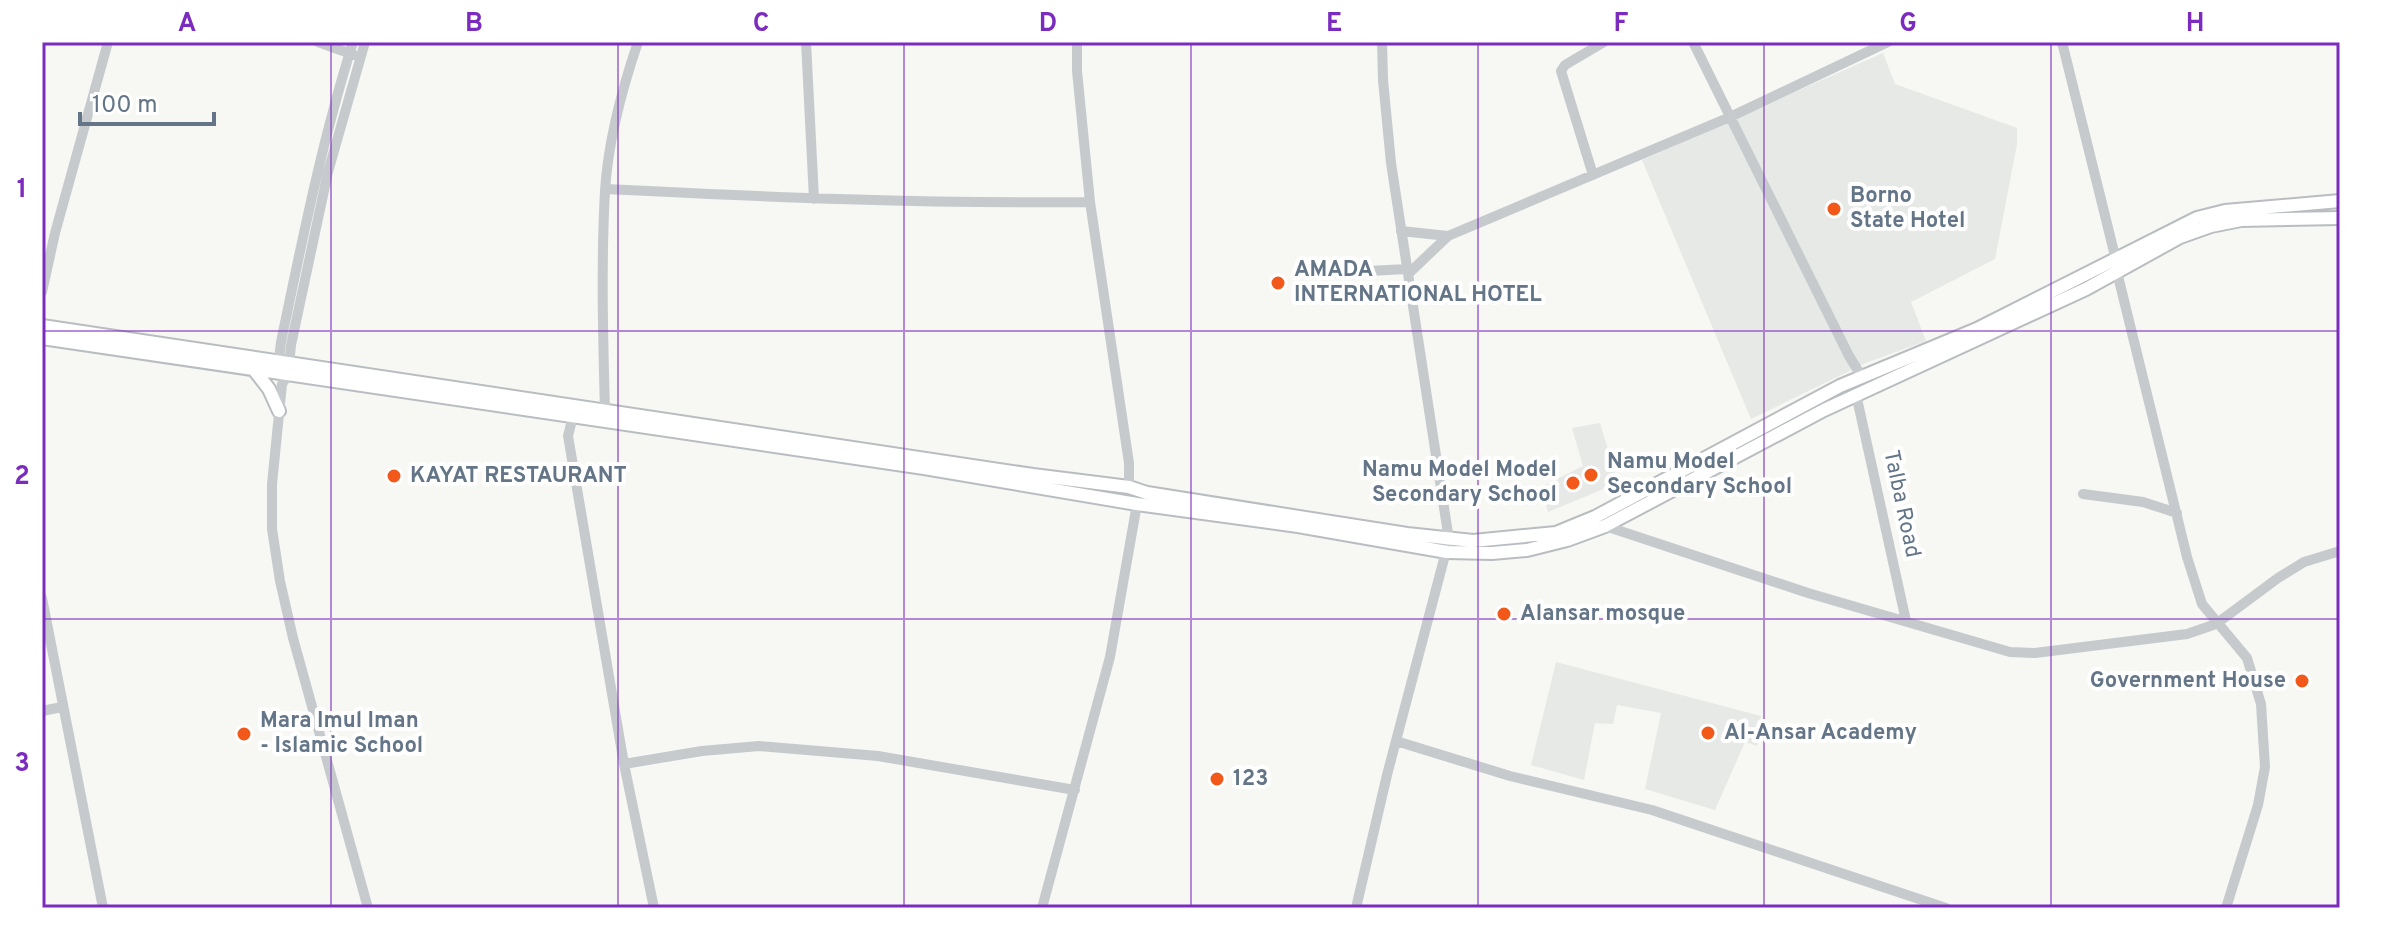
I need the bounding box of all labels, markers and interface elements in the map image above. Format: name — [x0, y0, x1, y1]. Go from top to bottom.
text: A — [178, 8, 196, 41]
text: B — [465, 8, 483, 41]
text: C — [753, 8, 769, 41]
text: D — [1039, 8, 1057, 41]
text: E — [1326, 8, 1342, 41]
text: F — [1614, 8, 1629, 41]
text: G — [1899, 8, 1917, 41]
text: H — [2186, 8, 2204, 41]
scale bar — [80, 76, 214, 126]
text: 100 m — [92, 91, 158, 121]
text: 1 — [17, 174, 27, 207]
place label: Borno State Hotel — [1850, 183, 1965, 235]
marker: Borno State Hotel — [1825, 200, 1843, 218]
place label: AMADA INTERNATIONAL HOTEL — [1294, 257, 1542, 309]
marker: AMADA INTERNATIONAL HOTEL — [1269, 274, 1287, 292]
street label: Talba Road — [1876, 448, 1926, 560]
place label: Namu Model Secondary School — [1607, 449, 1792, 501]
place label: Namu Model Model Secondary School — [1362, 457, 1557, 509]
text: 2 — [14, 461, 30, 494]
place label: KAYAT RESTAURANT — [410, 463, 627, 490]
marker: Namu Model Secondary School — [1582, 466, 1600, 484]
marker: KAYAT RESTAURANT — [385, 467, 403, 485]
marker: Namu Model Model Secondary School — [1564, 474, 1582, 492]
place label: Alansar mosque — [1520, 601, 1685, 628]
marker: Alansar mosque — [1495, 605, 1513, 623]
place label: Government House — [2090, 668, 2286, 695]
marker: Government House — [2293, 672, 2311, 690]
place label: Mara Imul Iman - Islamic School — [260, 708, 423, 760]
place label: Al-Ansar Academy — [1724, 720, 1917, 747]
marker: Al-Ansar Academy — [1699, 724, 1717, 742]
marker: Mara Imul Iman - Islamic School — [235, 725, 253, 743]
text: 3 — [14, 748, 30, 781]
place label: 123 — [1233, 766, 1268, 793]
marker: 123 — [1208, 770, 1226, 788]

